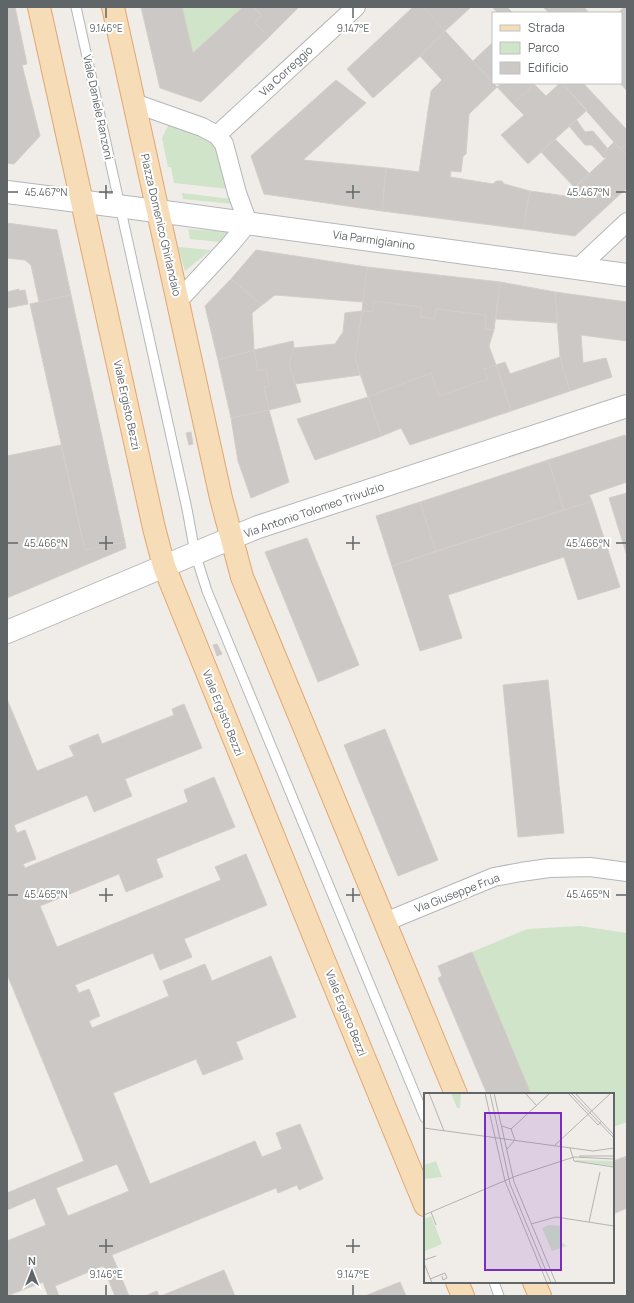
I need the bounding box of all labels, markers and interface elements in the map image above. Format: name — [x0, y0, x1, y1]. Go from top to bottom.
legend — [492, 12, 622, 84]
text: Strada — [528, 19, 565, 36]
text: 9.146°E — [89, 21, 123, 35]
text: 9.147°E — [337, 21, 369, 35]
text: Parco — [528, 39, 559, 56]
street label: Via Correggio — [256, 42, 316, 99]
street label: Viale Daniele Ranzoni — [80, 53, 117, 161]
text: Edificio — [528, 59, 568, 76]
street label: Piazza Domenico Ghirlandaio — [138, 152, 185, 298]
text: 45.467°N — [25, 185, 67, 199]
text: 45.467°N — [567, 185, 609, 199]
street label: Via Parmigianino — [332, 226, 417, 253]
street label: Viale Ergisto Bezzi — [111, 359, 144, 451]
street label: Via Antonio Tolomeo Trivulzio — [242, 478, 386, 541]
text: 45.466°N — [24, 536, 68, 550]
text: 45.466°N — [566, 536, 610, 550]
street label: Viale Ergisto Bezzi — [199, 668, 248, 758]
street label: Via Giuseppe Frua — [412, 869, 502, 916]
text: 45.465°N — [24, 887, 68, 901]
text: 45.465°N — [566, 887, 610, 901]
street label: Viale Ergisto Bezzi — [322, 968, 371, 1058]
inset map — [424, 1093, 614, 1283]
north arrow — [12, 1251, 52, 1291]
text: N — [28, 1253, 36, 1268]
text: 9.146°E — [89, 1267, 123, 1281]
text: 9.147°E — [337, 1267, 369, 1281]

